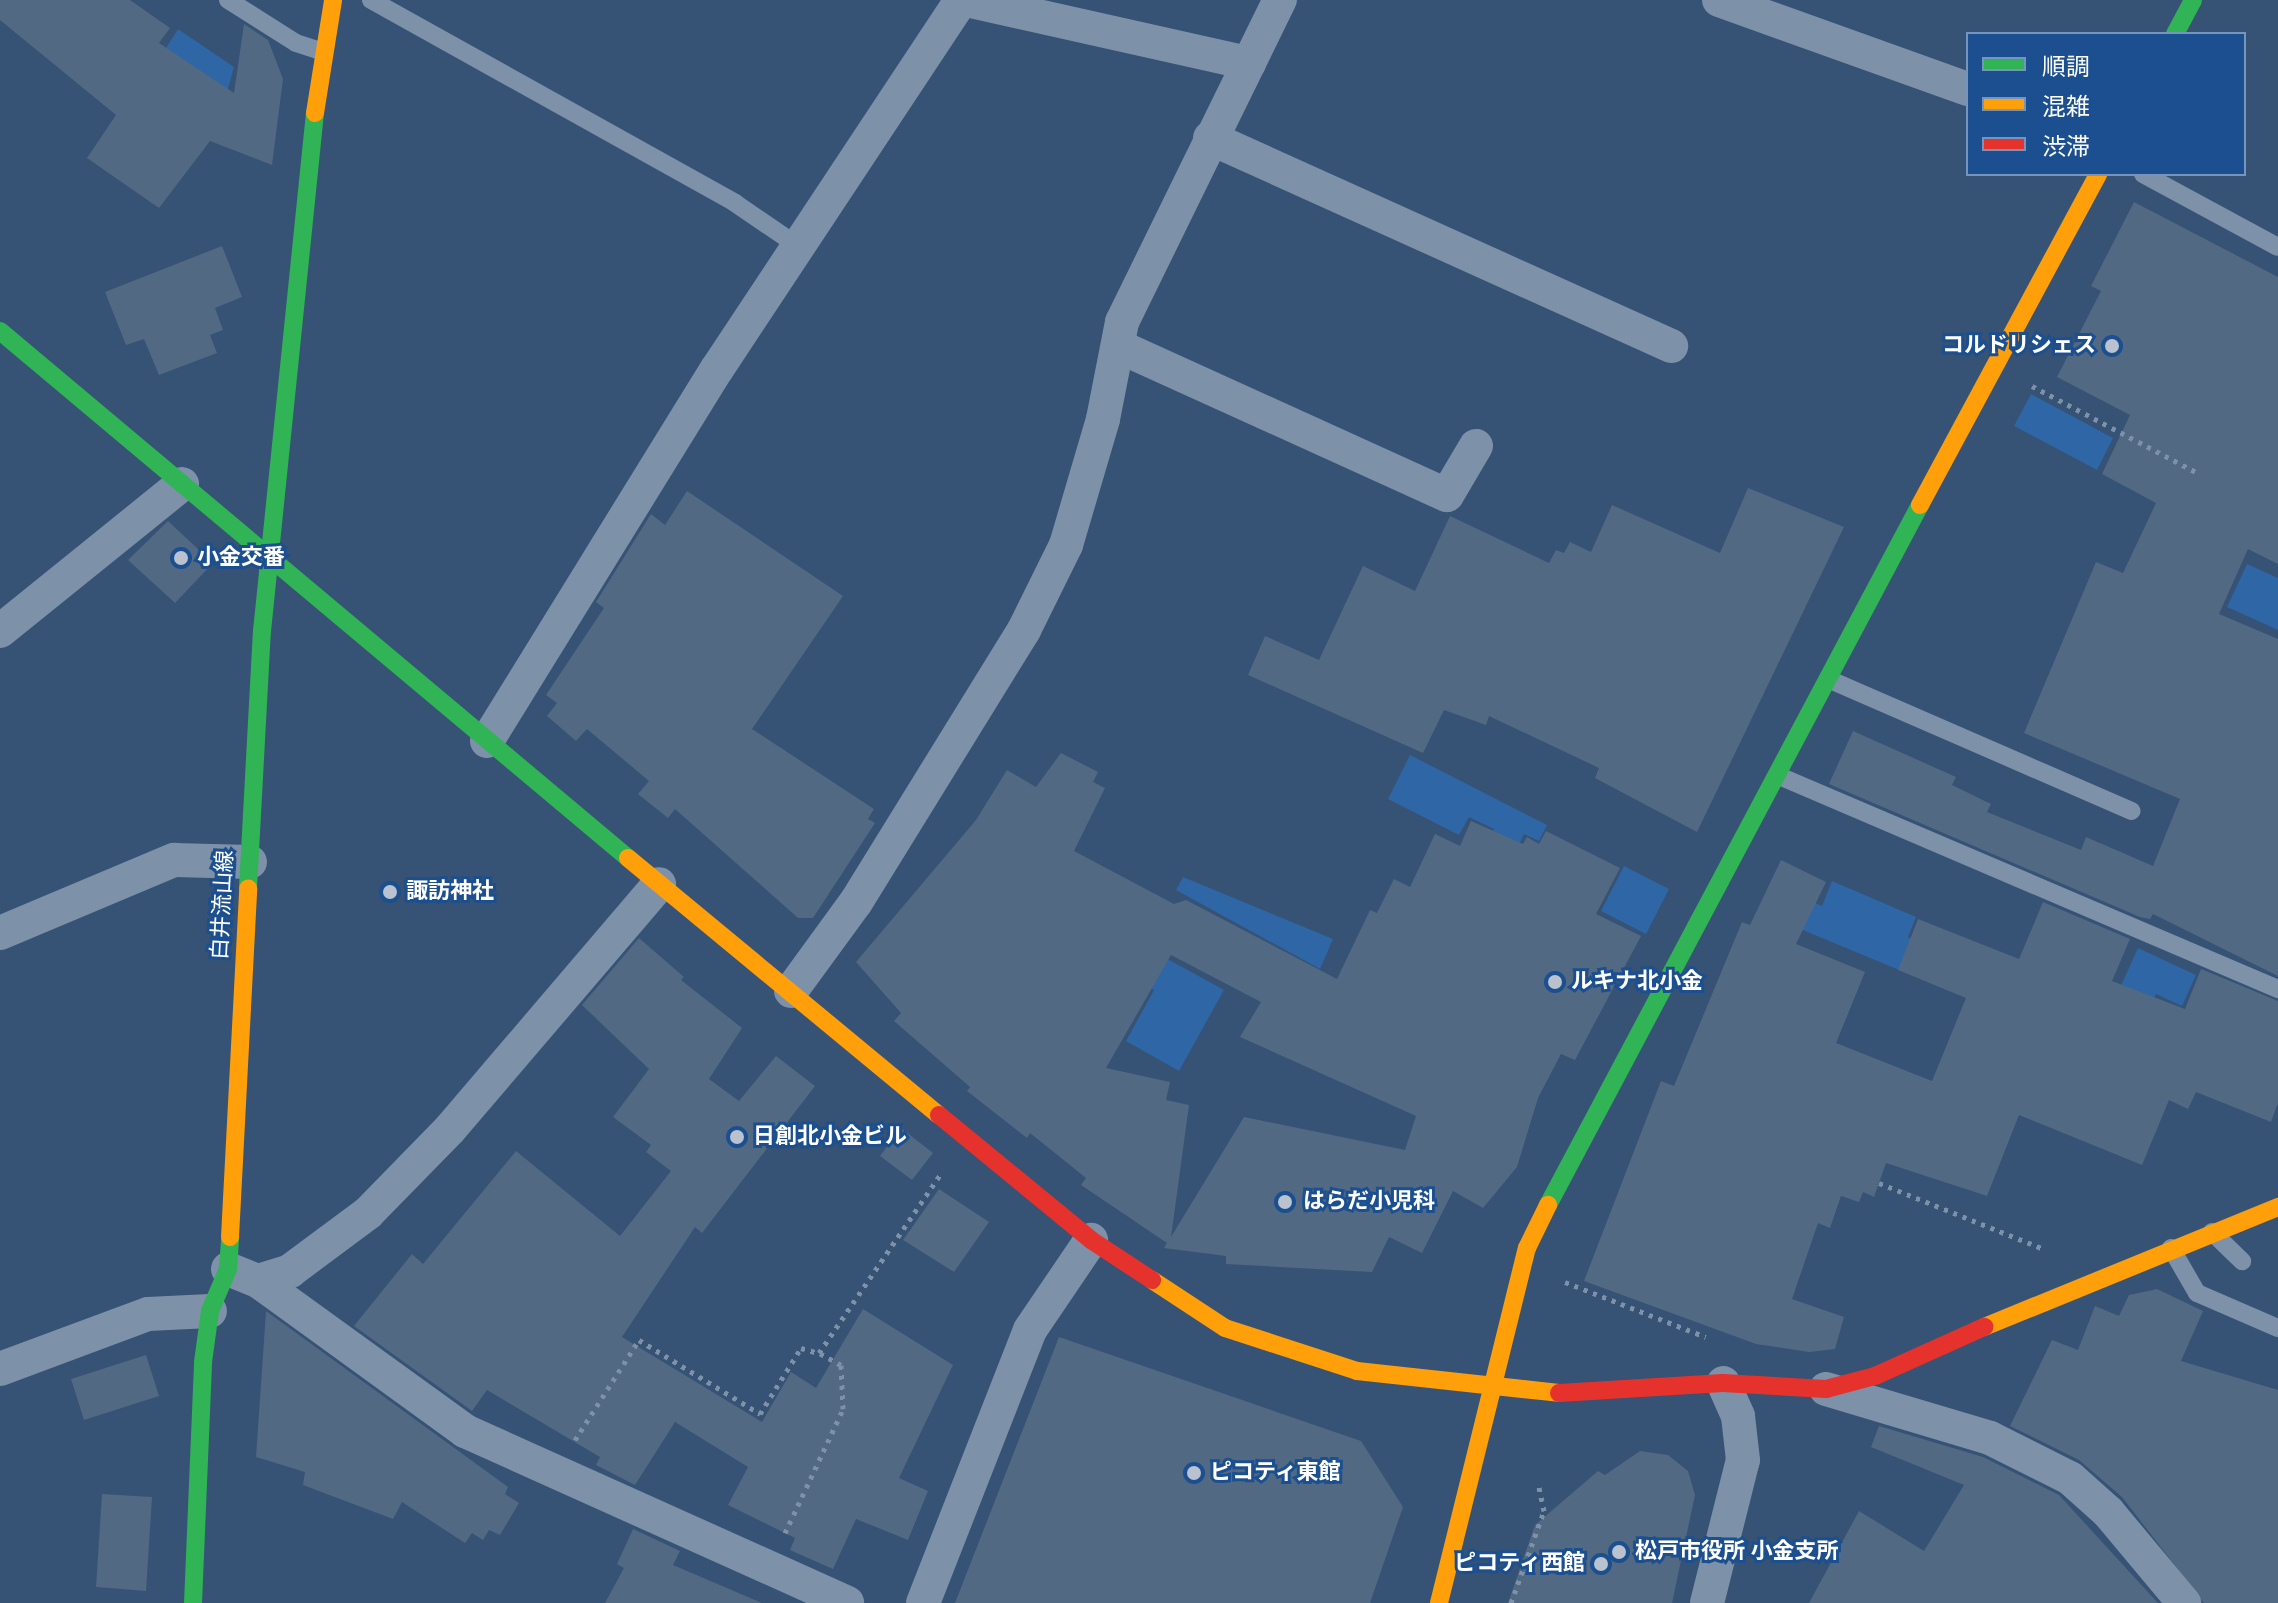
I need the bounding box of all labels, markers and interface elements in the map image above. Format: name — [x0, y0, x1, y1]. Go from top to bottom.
legend — [1966, 32, 2246, 176]
text: 順調 — [2042, 53, 2090, 81]
text: 混雑 — [2042, 93, 2090, 121]
text: 渋滞 — [2042, 133, 2090, 161]
place label: コルドリシェス — [1942, 333, 2096, 359]
marker: コルドリシェス — [2103, 337, 2121, 355]
place label: 小金交番 — [197, 545, 285, 571]
marker: 小金交番 — [172, 549, 190, 567]
street label: 白井流山線 — [207, 849, 239, 961]
place label: 諏訪神社 — [406, 879, 494, 905]
marker: 諏訪神社 — [381, 883, 399, 901]
place label: ルキナ北小金 — [1571, 969, 1703, 995]
marker: ルキナ北小金 — [1546, 973, 1564, 991]
place label: 日創北小金ビル — [753, 1124, 907, 1150]
marker: 日創北小金ビル — [728, 1128, 746, 1146]
place label: はらだ小児科 — [1303, 1189, 1435, 1215]
marker: はらだ小児科 — [1274, 1191, 1296, 1213]
place label: ピコティ東館 — [1210, 1460, 1342, 1486]
marker: ピコティ東館 — [1185, 1464, 1203, 1482]
place label: 松戸市役所 小金支所 — [1635, 1539, 1839, 1565]
marker: 松戸市役所 小金支所 — [1610, 1543, 1628, 1561]
place label: ピコティ西館 — [1453, 1551, 1585, 1577]
marker: ピコティ西館 — [1592, 1555, 1610, 1573]

